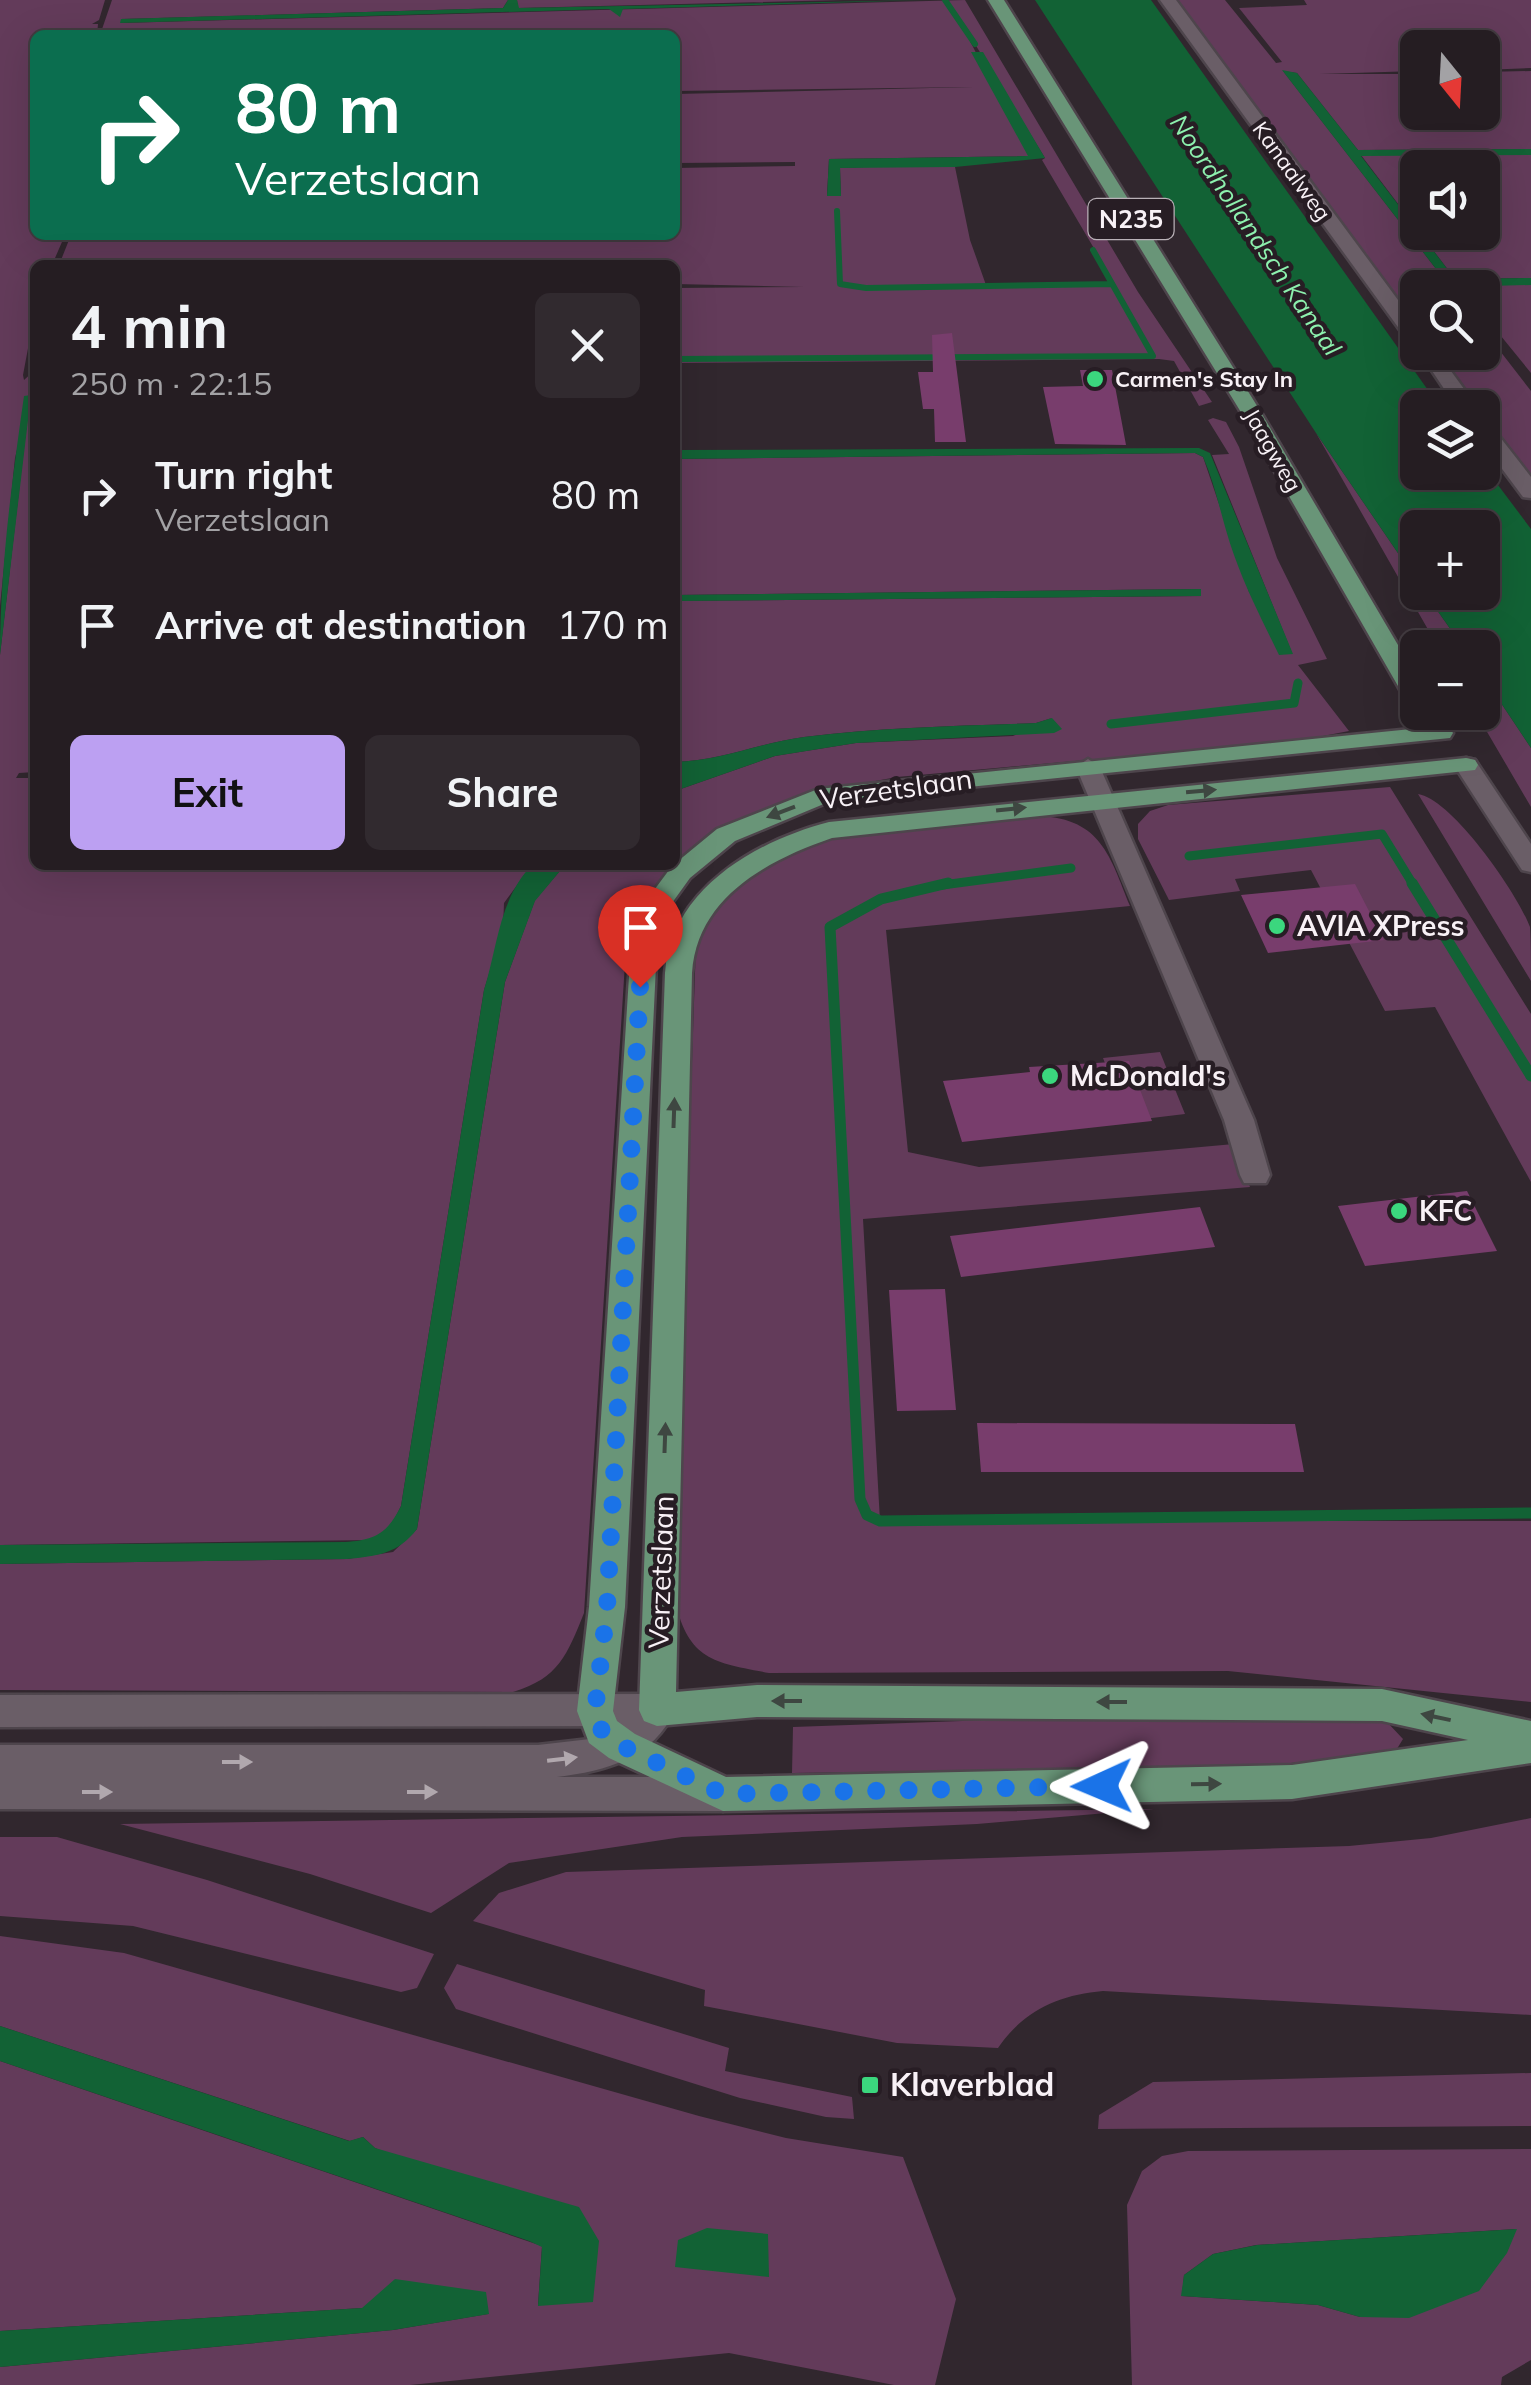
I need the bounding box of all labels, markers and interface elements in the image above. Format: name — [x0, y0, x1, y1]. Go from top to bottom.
north arrow — [1400, 30, 1500, 130]
map controls — [1400, 30, 1500, 730]
text: 80 m — [235, 63, 401, 151]
icon: right — [70, 70, 200, 200]
water label: Noordhollandsch Kanaal — [1164, 108, 1349, 361]
street label: Kanaalweg — [1247, 116, 1337, 226]
text: Verzetslaan — [235, 150, 481, 206]
button: sound — [1400, 150, 1500, 250]
road number: N235 — [1088, 199, 1174, 239]
button: search — [1400, 270, 1500, 370]
text: 4 min — [70, 288, 228, 363]
button: close — [535, 293, 640, 398]
text: 250 m · 22:15 — [70, 363, 272, 403]
place label: Carmen's Stay In — [1115, 365, 1293, 393]
marker: Carmen's Stay In — [1084, 368, 1106, 390]
button: layers — [1400, 390, 1500, 490]
street label: Jaagweg — [1238, 404, 1308, 496]
text: Turn right — [155, 451, 332, 499]
icon: right — [70, 468, 125, 523]
text: 80 m — [551, 471, 640, 519]
text: Verzetslaan — [155, 499, 330, 539]
button: + — [1400, 510, 1500, 610]
icon: arrive — [70, 598, 125, 653]
text: Arrive at destination — [155, 601, 527, 649]
text: 170 m — [557, 601, 669, 649]
button: − — [1400, 630, 1500, 730]
button: Exit — [70, 735, 345, 850]
button: Share — [365, 735, 640, 850]
street label: Verzetslaan — [818, 761, 974, 816]
one-way arrow — [1185, 783, 1217, 799]
one-way arrow — [995, 801, 1027, 817]
one-way arrow — [766, 804, 796, 820]
pin — [598, 885, 683, 988]
icon: arrive — [613, 900, 668, 955]
place label: AVIA XPress — [1297, 908, 1464, 943]
marker: AVIA XPress — [1266, 915, 1288, 937]
place label: McDonald's — [1070, 1058, 1226, 1093]
marker: McDonald's — [1039, 1065, 1061, 1087]
one-way arrow — [666, 1096, 682, 1128]
place label: KFC — [1419, 1193, 1472, 1228]
marker: KFC — [1388, 1200, 1410, 1222]
one-way arrow — [657, 1421, 673, 1453]
street label: Verzetslaan — [640, 1495, 681, 1649]
one-way arrow — [770, 1693, 802, 1709]
one-way arrow — [1095, 1694, 1127, 1710]
one-way arrow — [1420, 1708, 1451, 1724]
position arrow — [1050, 1734, 1154, 1838]
one-way arrow — [547, 1751, 579, 1767]
one-way arrow — [222, 1754, 254, 1770]
one-way arrow — [1190, 1775, 1222, 1791]
one-way arrow — [82, 1784, 114, 1800]
one-way arrow — [407, 1784, 439, 1800]
place label: Klaverblad — [890, 2064, 1054, 2104]
marker: Klaverblad — [859, 2074, 881, 2096]

